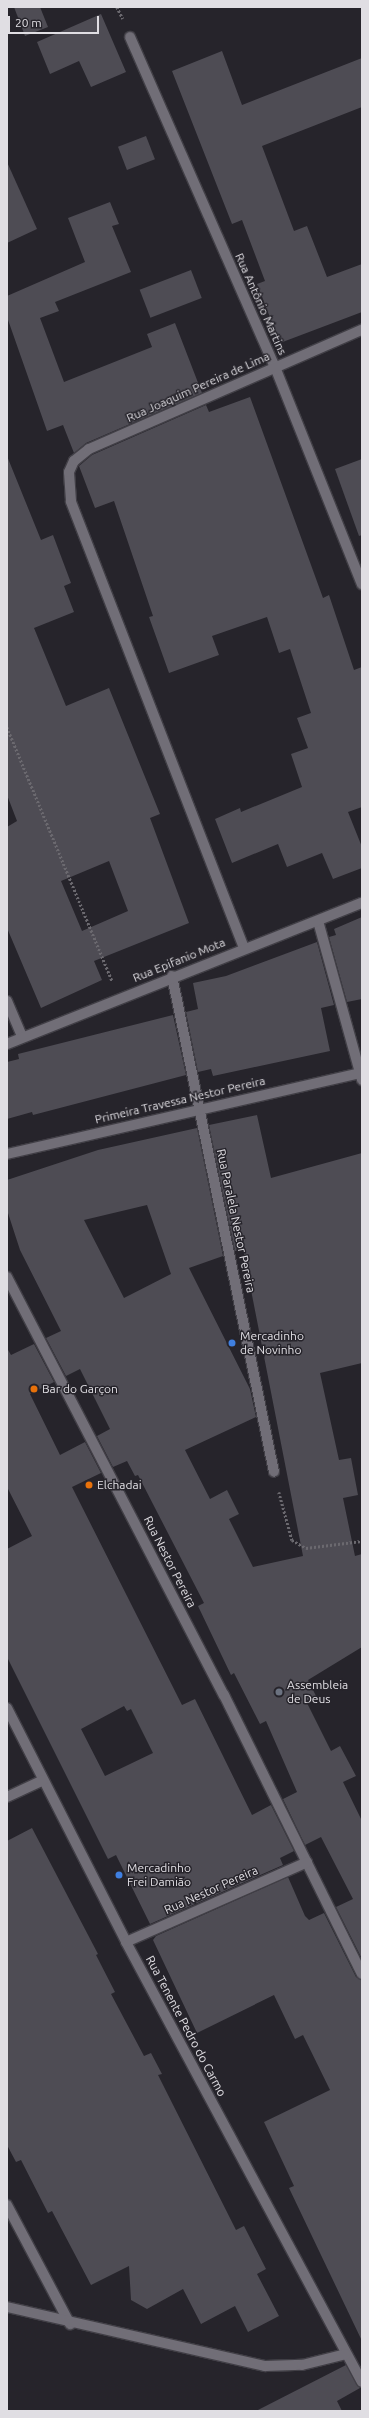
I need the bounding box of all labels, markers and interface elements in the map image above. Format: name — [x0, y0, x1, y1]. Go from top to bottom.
scale bar — [10, 8, 101, 34]
text: 20 m — [15, 16, 42, 29]
street label: Rua Antônio Martins — [232, 251, 290, 357]
street label: Rua Joaquim Pereira de Lima — [124, 349, 272, 425]
street label: Rua Epifanio Mota — [131, 935, 227, 985]
street label: Primeira Travessa Nestor Pereira — [93, 1073, 267, 1127]
street label: Rua Paralela Nestor Pereira — [214, 1148, 258, 1294]
place label: Mercadinho de Novinho — [240, 1329, 304, 1357]
marker: Mercadinho de Novinho — [227, 1338, 237, 1348]
place label: Bar do Garçon — [42, 1382, 118, 1396]
marker: Bar do Garçon — [29, 1384, 39, 1394]
place label: Elchadai — [97, 1478, 142, 1492]
marker: Elchadai — [84, 1480, 94, 1490]
street label: Rua Nestor Pereira — [141, 1514, 199, 1610]
place label: Assembleia de Deus — [287, 1678, 348, 1706]
marker: Assembleia de Deus — [274, 1687, 284, 1697]
place label: Mercadinho Frei Damião — [127, 1861, 191, 1889]
street label: Rua Nestor Pereira — [162, 1863, 260, 1917]
marker: Mercadinho Frei Damião — [114, 1870, 124, 1880]
street label: Rua Tenente Pedro do Carmo — [143, 1953, 229, 2099]

